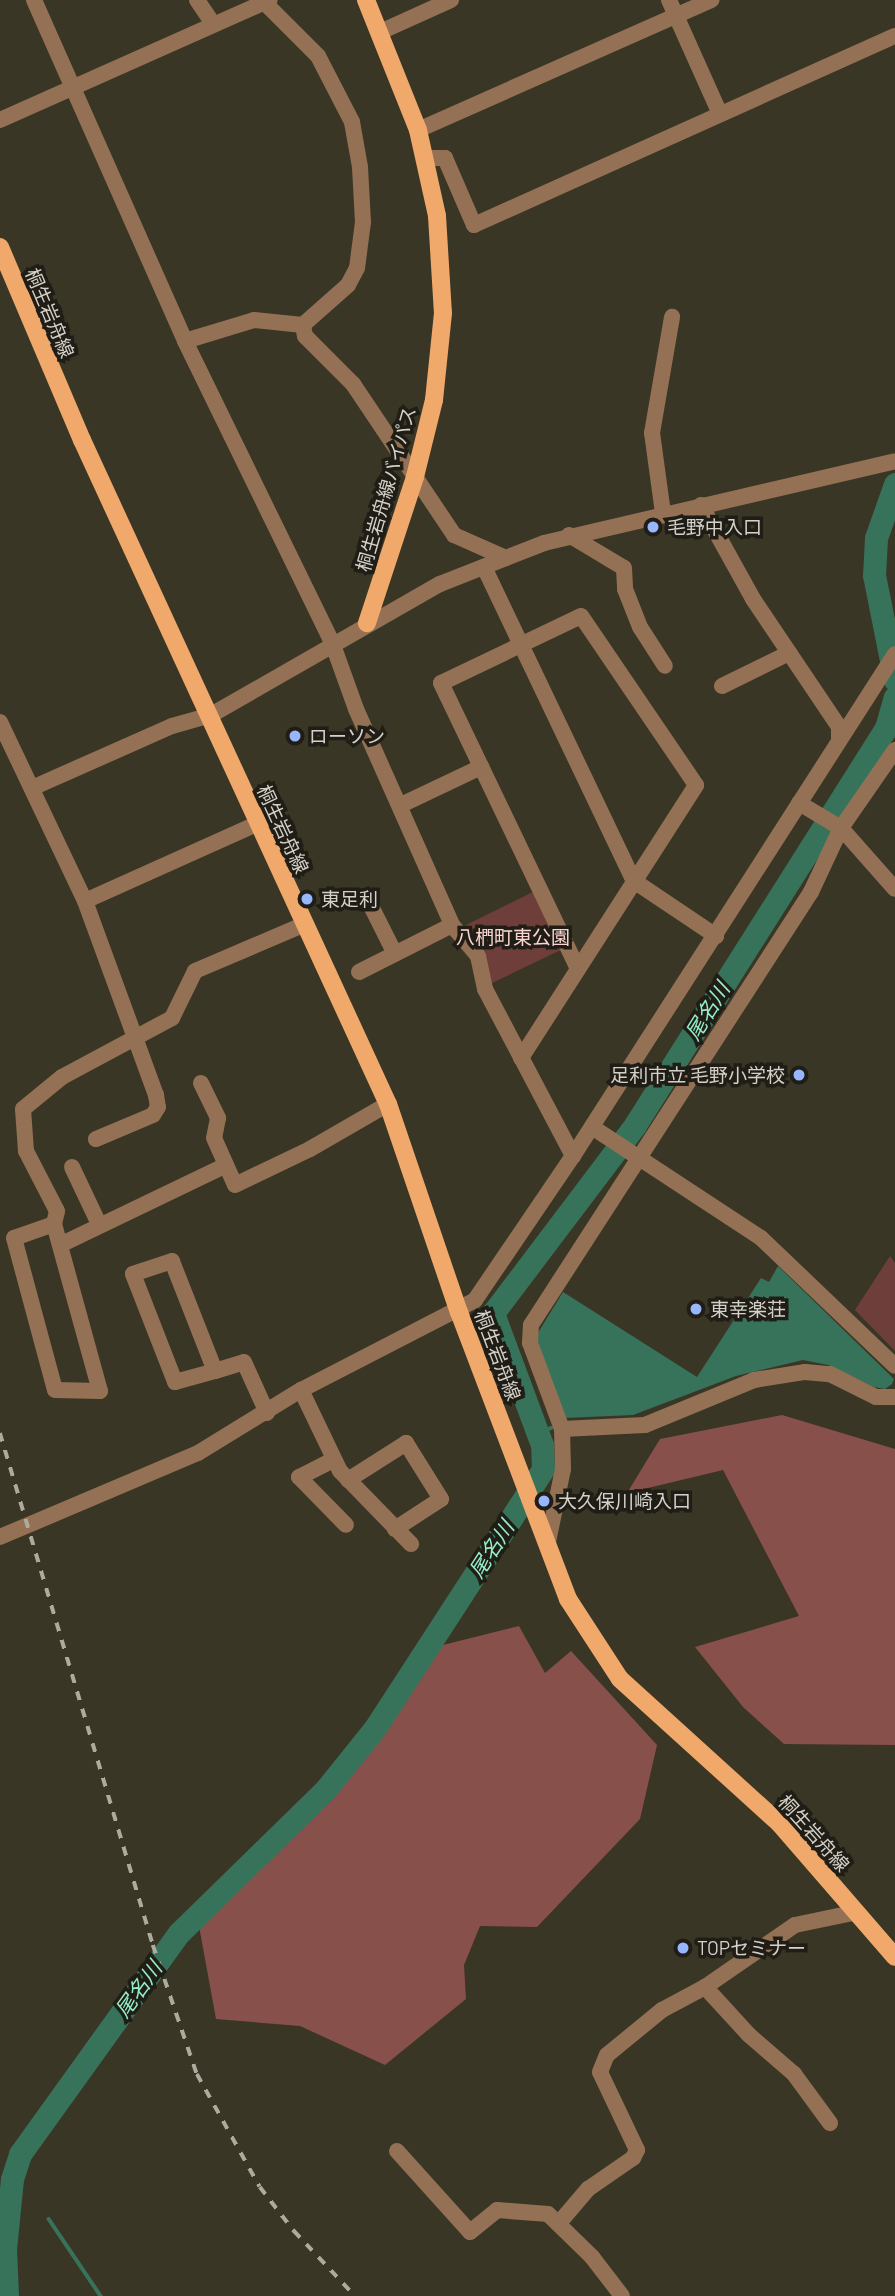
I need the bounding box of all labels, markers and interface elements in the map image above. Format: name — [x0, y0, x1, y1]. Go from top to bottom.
street label: 桐生岩舟線 — [21, 265, 79, 361]
street label: 桐生岩舟線バイパス — [351, 404, 421, 574]
place label: 毛野中入口 — [667, 516, 762, 538]
marker: 毛野中入口 — [645, 519, 661, 535]
place label: ローソン — [309, 725, 385, 747]
marker: ローソン — [287, 728, 303, 744]
street label: 桐生岩舟線 — [253, 781, 313, 877]
place label: 東足利 — [321, 888, 378, 910]
marker: 東足利 — [299, 891, 315, 907]
park label: 八椚町東公園 — [456, 926, 570, 948]
water label: 尾名川 — [680, 978, 734, 1044]
place label: 足利市立 毛野小学校 — [610, 1064, 785, 1086]
marker: 足利市立 毛野小学校 — [791, 1067, 807, 1083]
place label: 東幸楽荘 — [710, 1298, 786, 1320]
marker: 東幸楽荘 — [688, 1301, 704, 1317]
street label: 桐生岩舟線 — [470, 1307, 526, 1403]
place label: 大久保川崎入口 — [558, 1490, 691, 1512]
marker: 大久保川崎入口 — [536, 1493, 552, 1509]
water label: 尾名川 — [463, 1516, 519, 1582]
street label: 桐生岩舟線 — [774, 1790, 854, 1876]
place label: TOPセミナー — [697, 1937, 806, 1959]
marker: TOPセミナー — [675, 1940, 691, 1956]
water label: 尾名川 — [109, 1956, 167, 2022]

